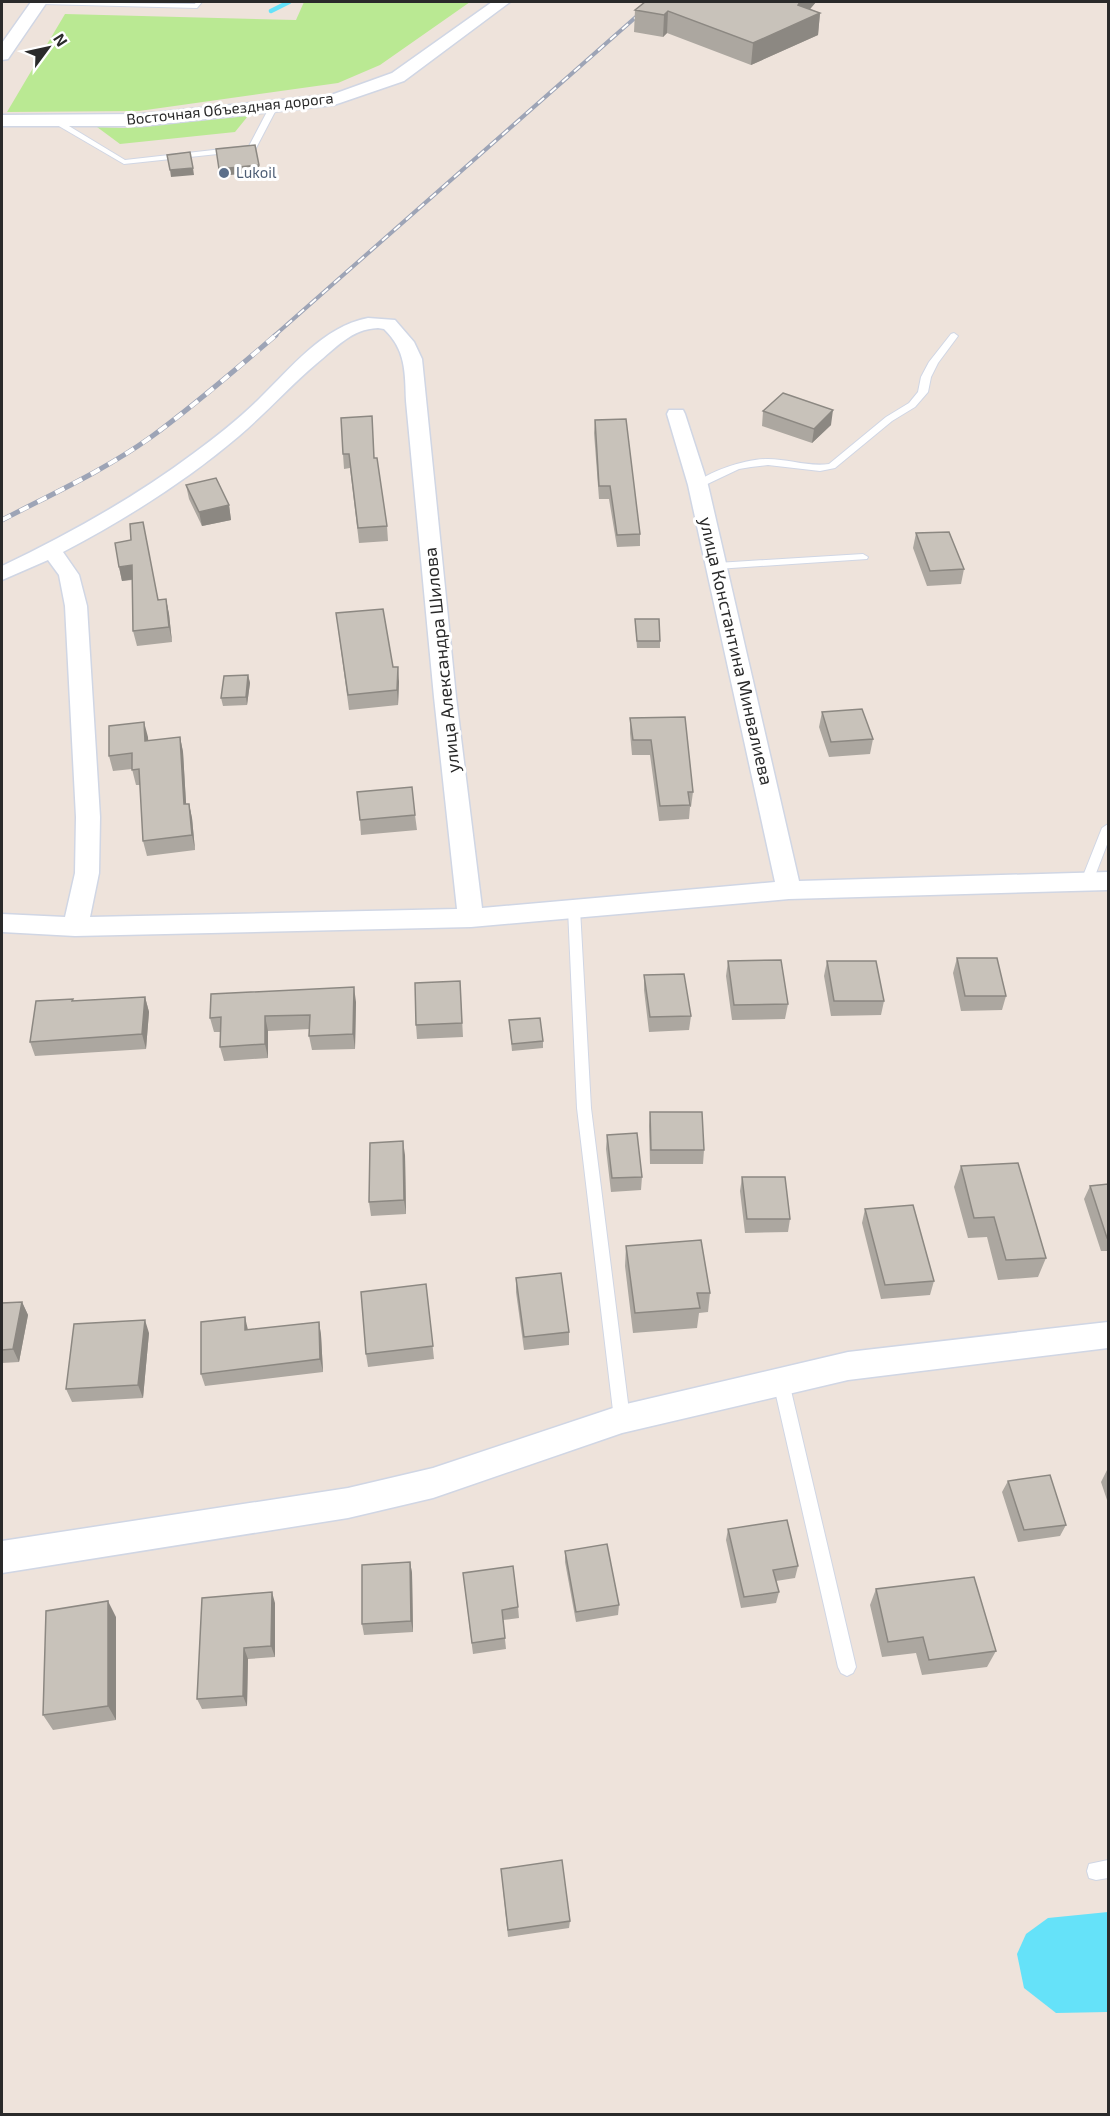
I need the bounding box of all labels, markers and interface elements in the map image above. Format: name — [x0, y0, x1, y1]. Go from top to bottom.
north arrow — [18, 18, 78, 78]
text: N — [50, 30, 72, 50]
street label: Восточная Объездная дорога — [125, 88, 334, 128]
place label: Lukoil — [236, 163, 277, 181]
marker: Lukoil — [217, 166, 231, 180]
street label: улица Константина Минвалиева — [695, 514, 779, 787]
street label: улица Александра Шилова — [418, 546, 464, 774]

